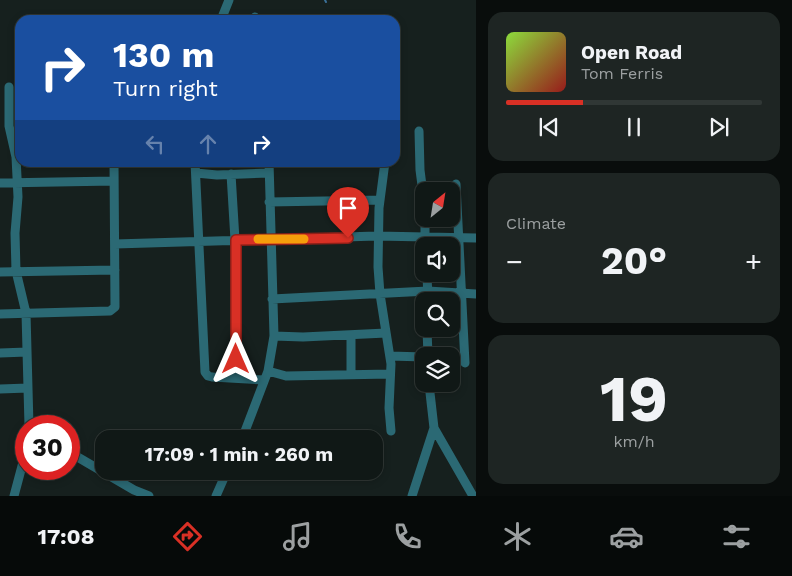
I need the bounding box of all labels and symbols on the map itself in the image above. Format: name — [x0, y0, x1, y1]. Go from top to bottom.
north arrow — [415, 182, 460, 228]
pin — [327, 187, 369, 238]
position arrow — [209, 332, 261, 384]
speed limit sign: 30 — [15, 415, 80, 480]

